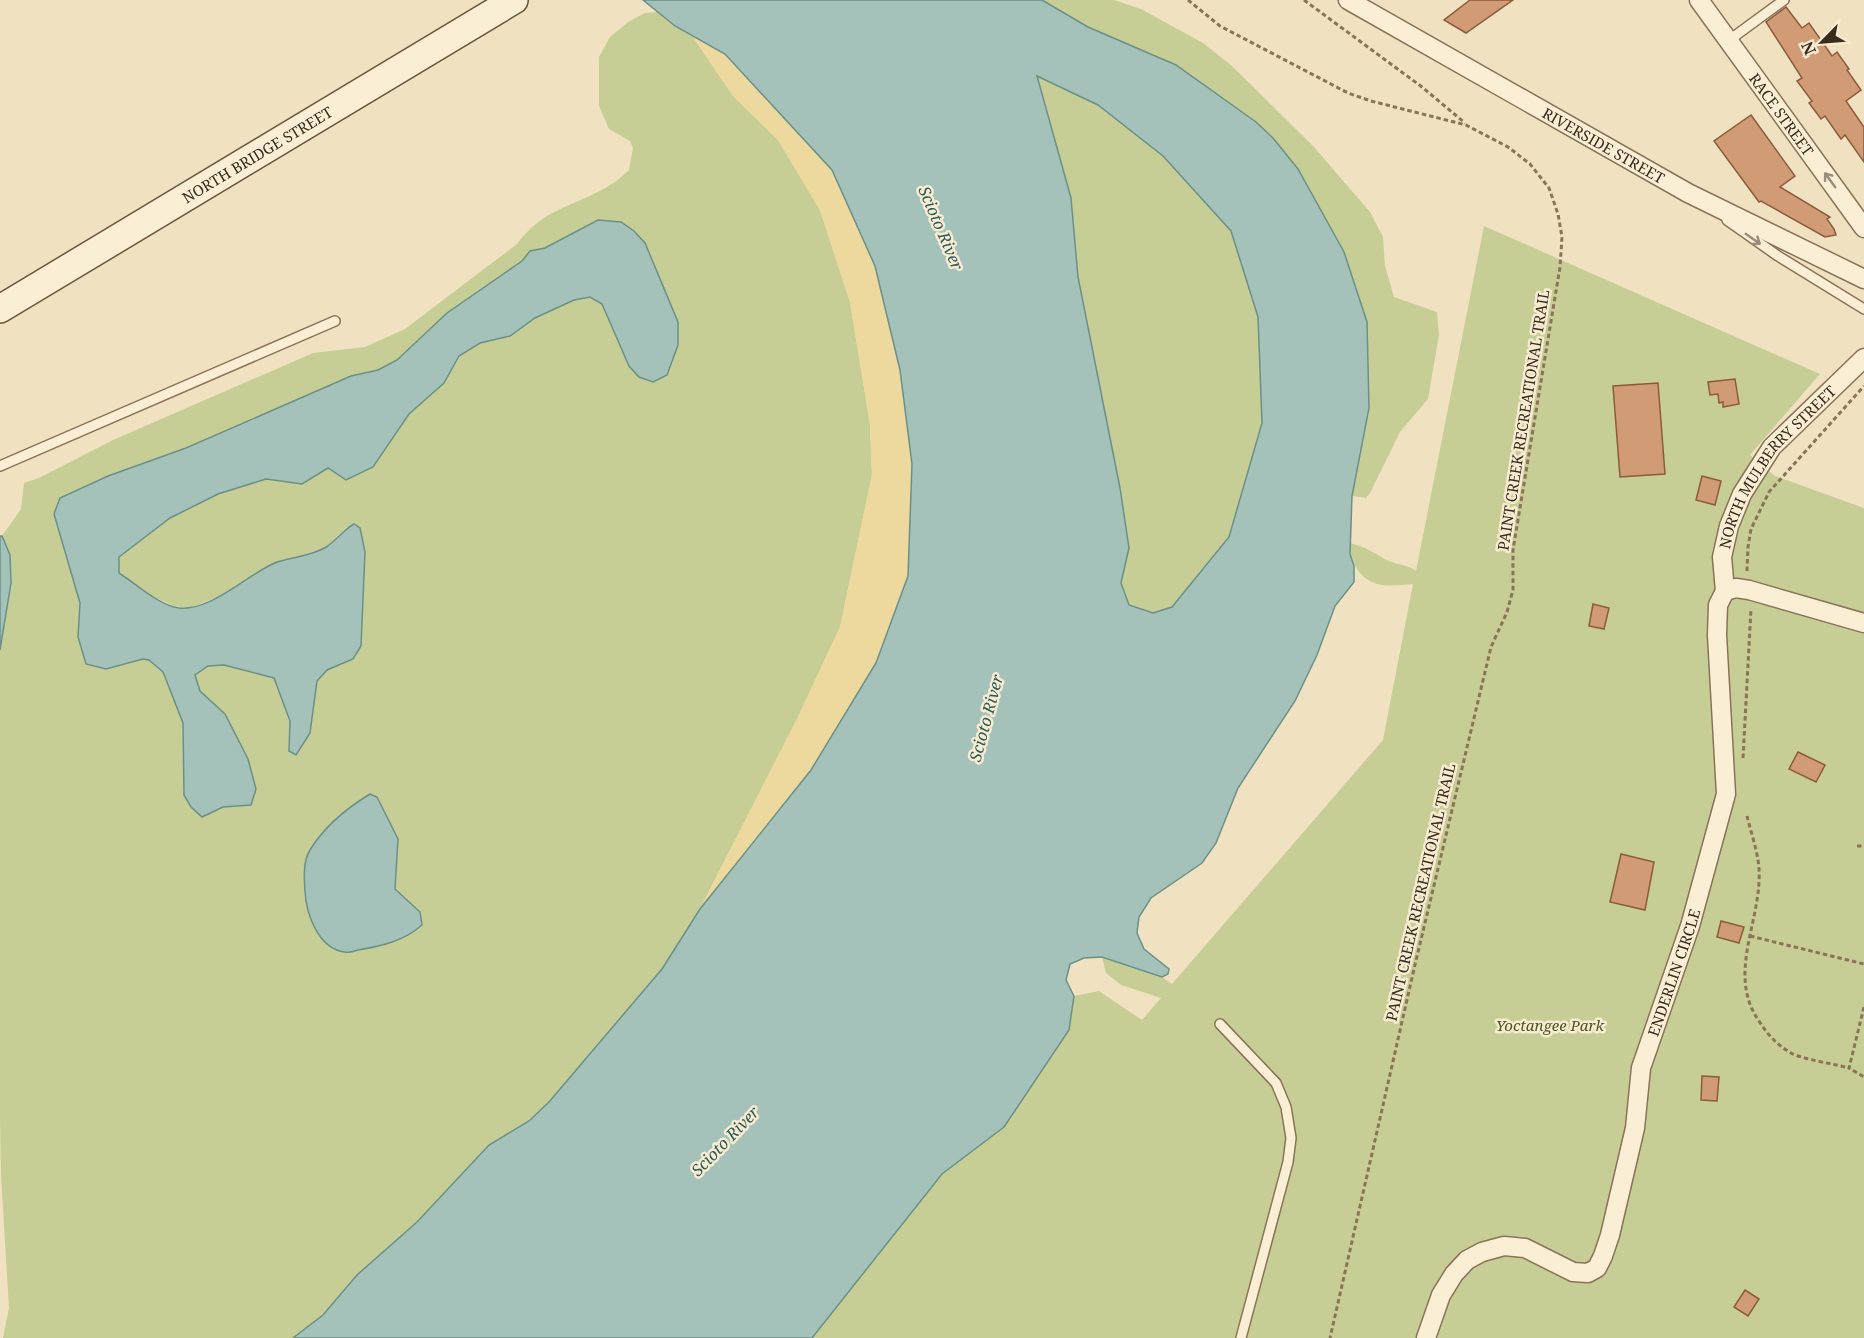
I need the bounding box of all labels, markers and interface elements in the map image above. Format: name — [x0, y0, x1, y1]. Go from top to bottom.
north arrow — [1792, 12, 1852, 72]
text: N — [1796, 38, 1821, 59]
street label: RACE STREET — [1745, 69, 1818, 160]
street label: NORTH BRIDGE STREET — [178, 102, 336, 207]
street label: RIVERSIDE STREET — [1539, 103, 1668, 188]
one-way arrow — [1823, 173, 1836, 189]
water label: Scioto River — [913, 183, 969, 274]
one-way arrow — [1745, 233, 1761, 245]
street label: PAINT CREEK RECREATIONAL TRAIL — [1492, 288, 1554, 552]
street label: NORTH MULBERRY STREET — [1714, 381, 1840, 551]
water label: Scioto River — [964, 672, 1008, 764]
street label: PAINT CREEK RECREATIONAL TRAIL — [1381, 761, 1459, 1023]
street label: ENDERLIN CIRCLE — [1643, 906, 1704, 1039]
park label: Yoctangee Park — [1496, 1015, 1604, 1035]
water label: Scioto River — [686, 1101, 764, 1181]

